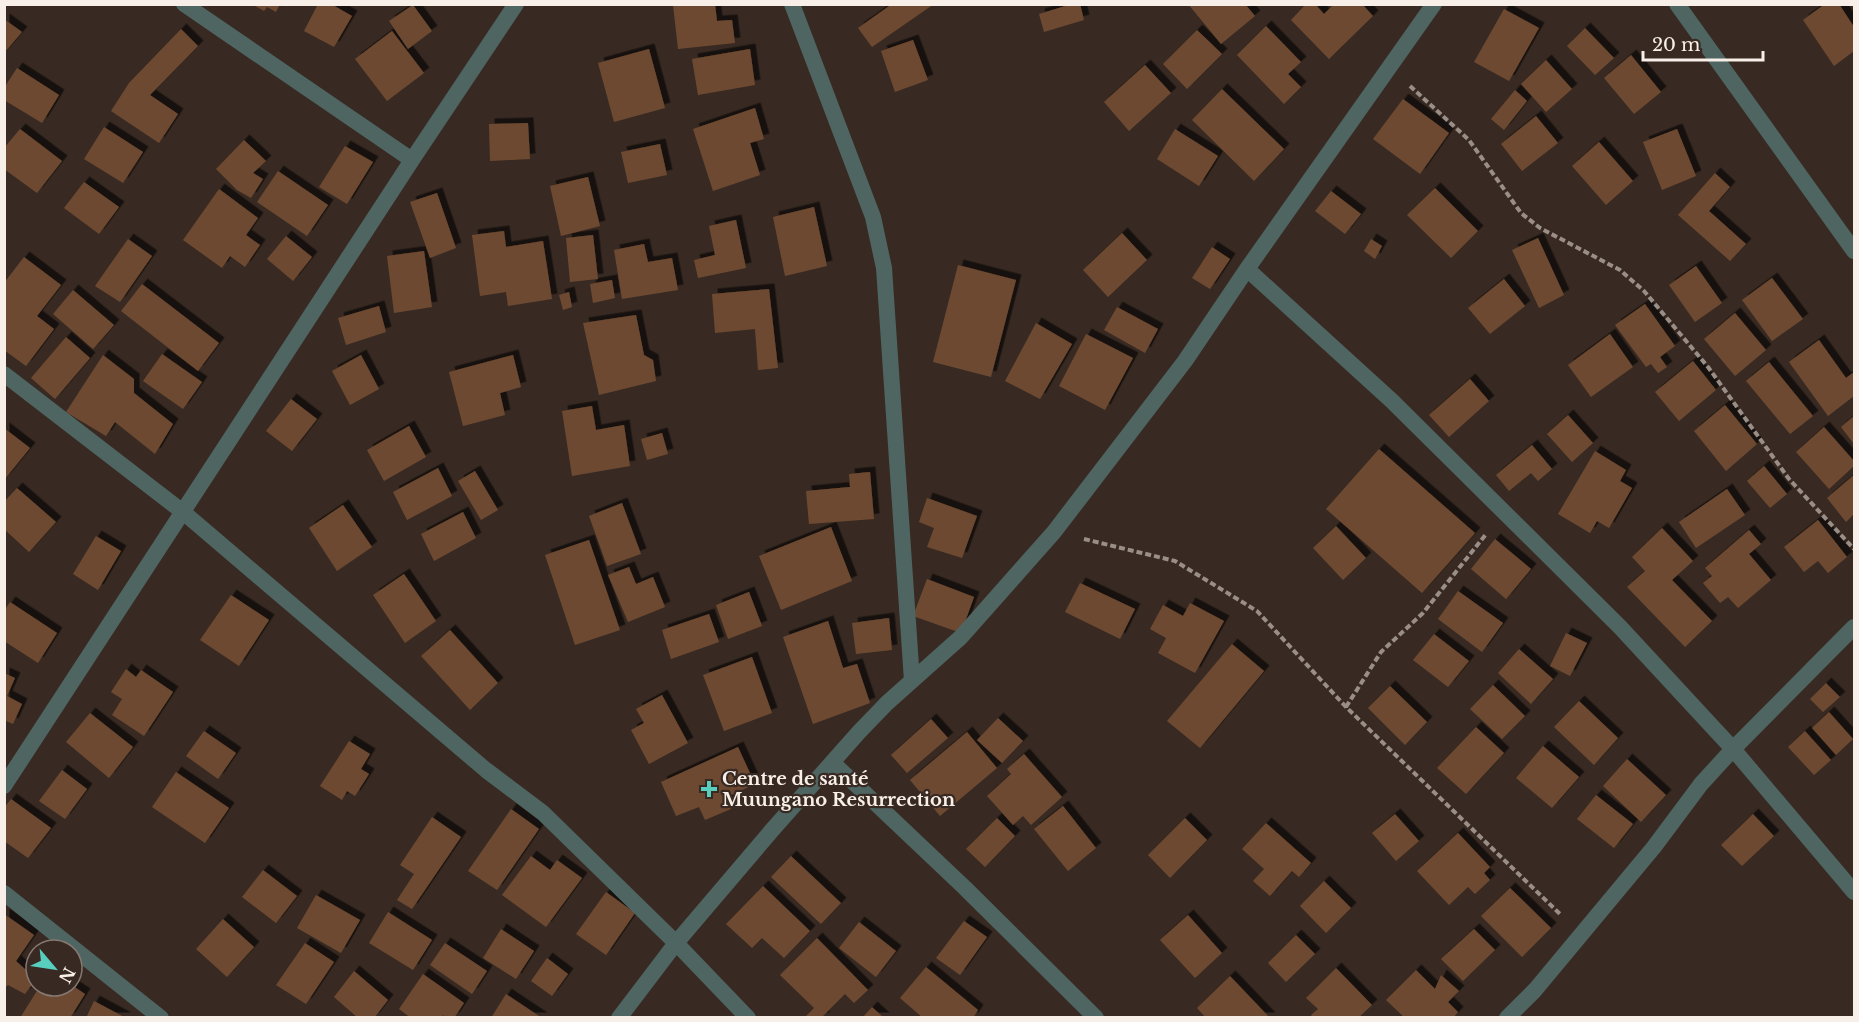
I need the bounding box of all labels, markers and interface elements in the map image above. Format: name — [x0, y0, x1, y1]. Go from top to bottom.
scale bar — [1643, 24, 1763, 62]
text: 20 m — [1652, 34, 1700, 56]
place label: Centre de santé Muungano Resurrection — [722, 768, 955, 811]
marker: Centre de santé Muungano Resurrection — [700, 780, 718, 798]
north arrow — [24, 938, 84, 998]
text: N — [55, 964, 80, 987]

